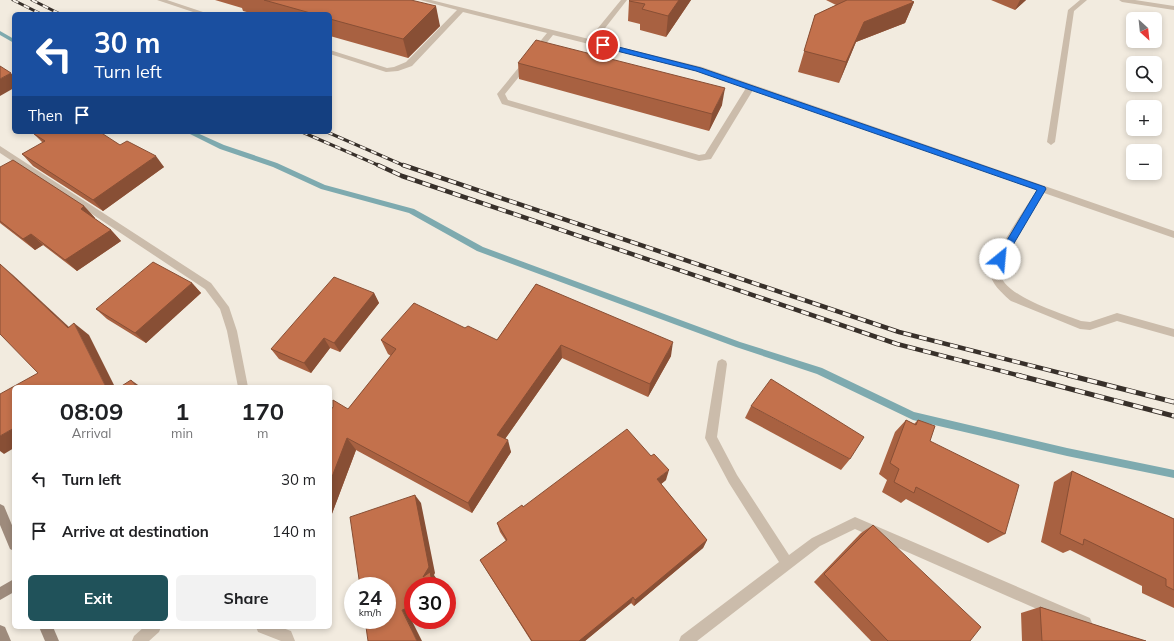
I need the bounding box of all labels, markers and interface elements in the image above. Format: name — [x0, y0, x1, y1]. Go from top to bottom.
north arrow — [1126, 12, 1162, 48]
map controls — [1126, 12, 1162, 180]
text: 30 m — [94, 25, 160, 60]
icon: left — [28, 28, 80, 80]
pin — [586, 28, 620, 62]
icon: arrive — [592, 34, 614, 56]
button: search — [1126, 56, 1162, 92]
text: Turn left — [94, 60, 162, 83]
button: + — [1126, 100, 1162, 136]
icon: arrive — [71, 104, 93, 126]
text: Then — [28, 106, 63, 125]
button: − — [1126, 144, 1162, 180]
position arrow — [979, 238, 1021, 280]
text: 08:09 — [60, 396, 123, 426]
text: 1 — [175, 396, 189, 426]
text: 170 — [241, 396, 284, 426]
text: Arrival — [72, 425, 111, 441]
text: min — [171, 425, 193, 441]
text: m — [257, 425, 268, 441]
icon: left — [28, 468, 50, 490]
text: Turn left — [62, 470, 121, 489]
text: 30 m — [281, 470, 316, 489]
icon: arrive — [28, 520, 50, 542]
text: Arrive at destination — [62, 522, 209, 541]
text: 140 m — [272, 522, 316, 541]
button: Exit — [28, 575, 168, 621]
button: Share — [176, 575, 316, 621]
speed limit sign: 30 — [404, 577, 456, 629]
text: 24 — [358, 585, 382, 610]
text: km/h — [359, 606, 381, 619]

